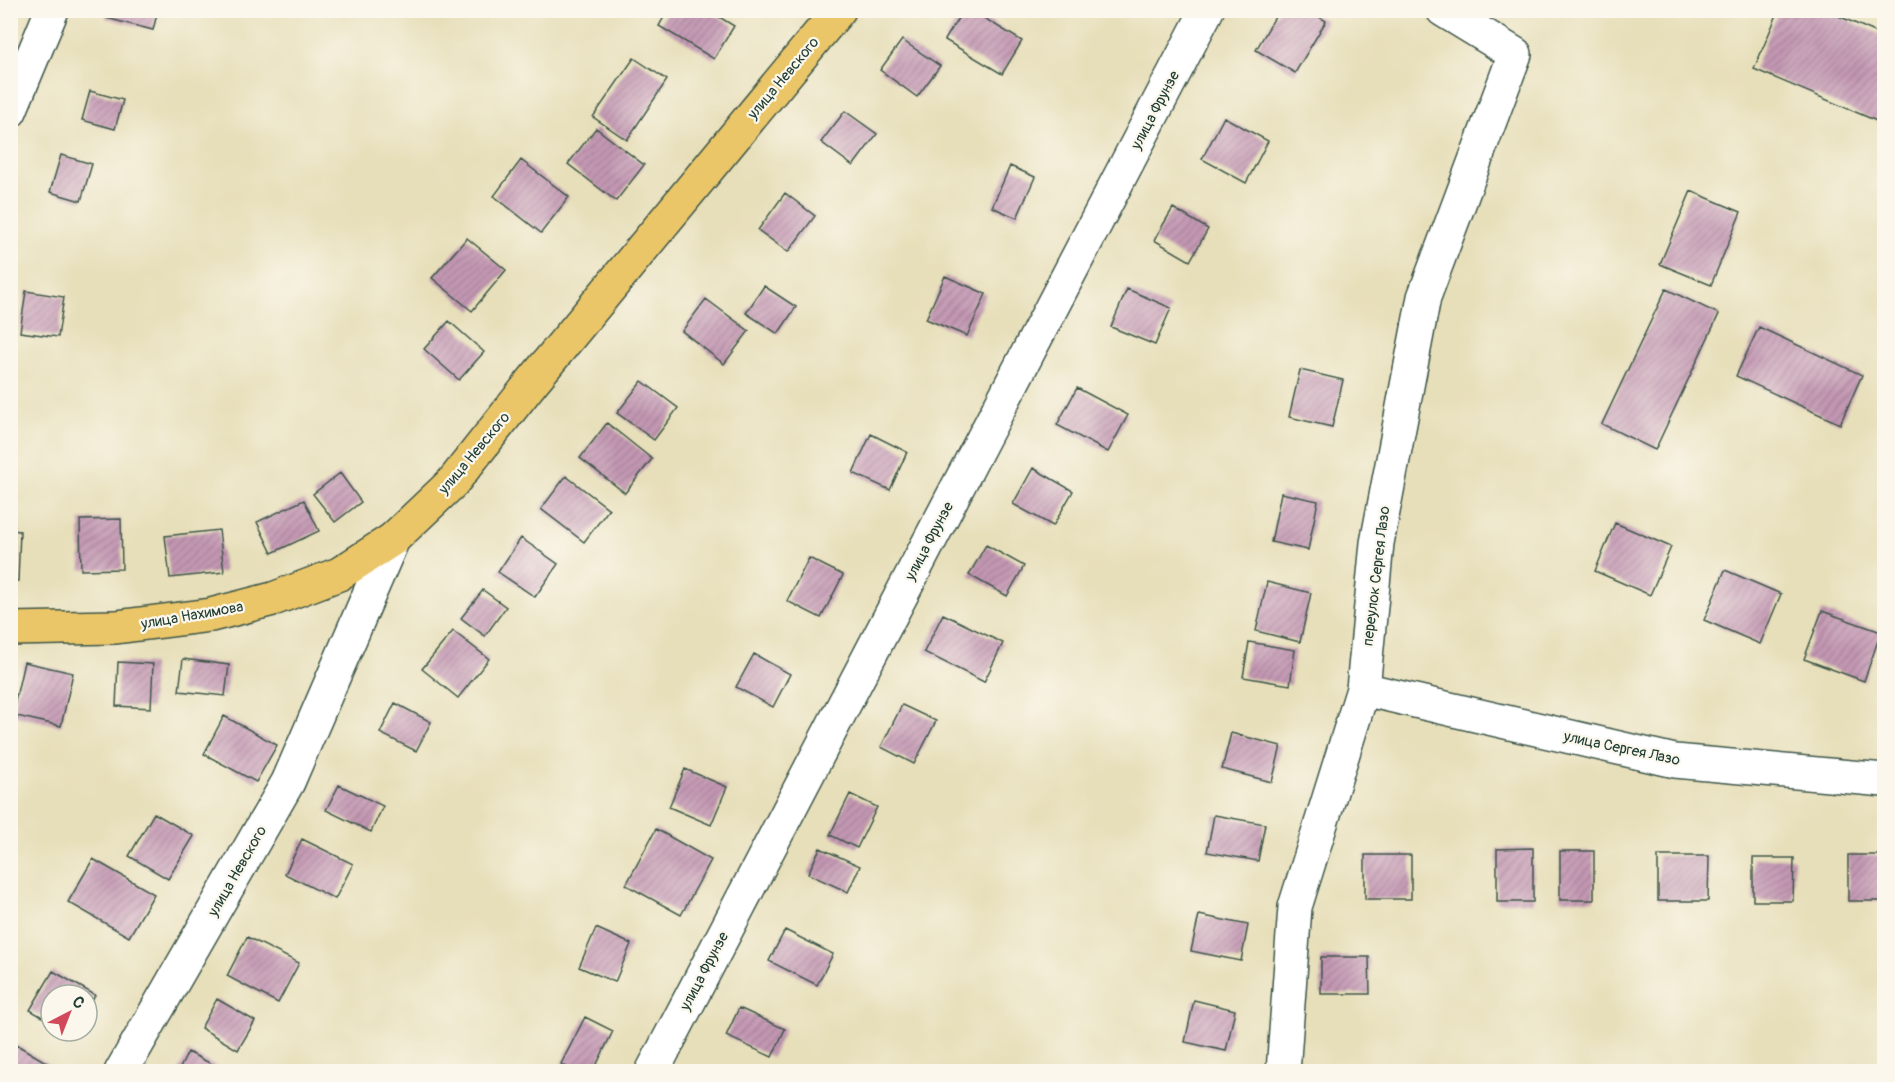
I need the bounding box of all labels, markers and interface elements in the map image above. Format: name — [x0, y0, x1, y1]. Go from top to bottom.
street label: улица Невского — [743, 33, 823, 124]
street label: улица Фрунзе — [1126, 67, 1184, 154]
street label: улица Невского — [434, 408, 514, 499]
street label: улица Фрунзе — [900, 498, 958, 585]
street label: переулок Сергея Лазо — [1358, 505, 1394, 647]
street label: улица Нахимова — [138, 597, 245, 634]
street label: улица Сергея Лазо — [1561, 727, 1682, 770]
street label: улица Невского — [203, 823, 271, 921]
street label: улица Фрунзе — [675, 928, 733, 1015]
north arrow — [39, 983, 99, 1043]
text: С — [68, 992, 89, 1013]

